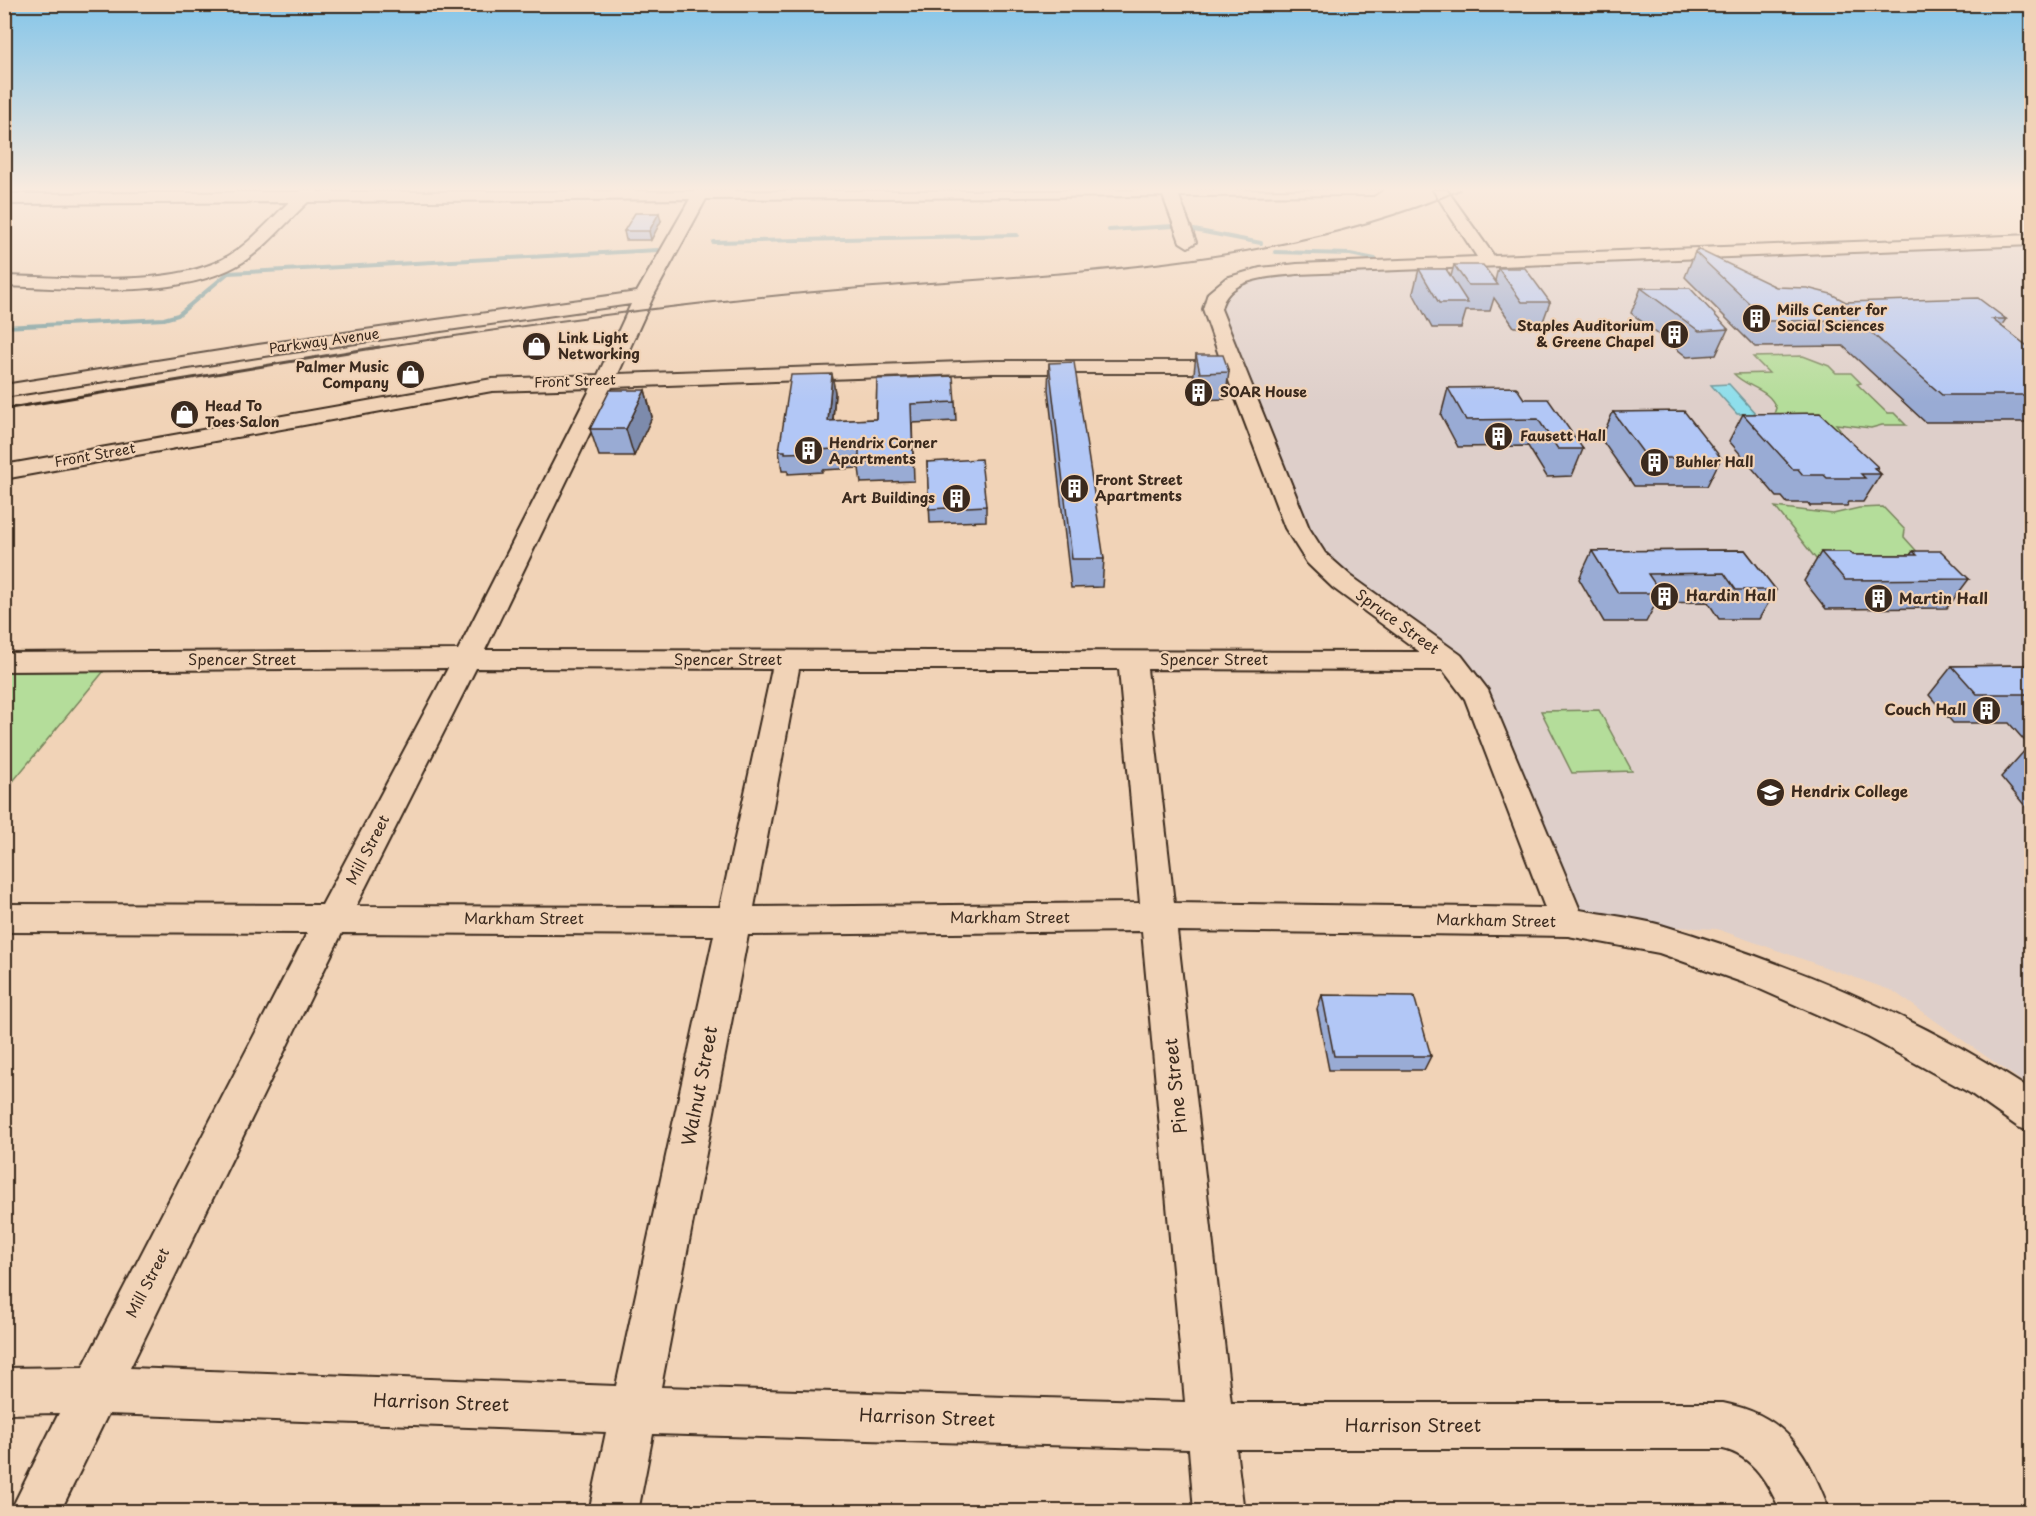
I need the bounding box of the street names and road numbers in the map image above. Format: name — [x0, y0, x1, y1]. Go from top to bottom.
street label: Parkway Avenue — [267, 322, 381, 359]
street label: Front Street — [534, 369, 617, 392]
street label: Front Street — [53, 437, 137, 472]
street label: Spruce Street — [1351, 582, 1445, 659]
street label: Spencer Street — [188, 647, 296, 670]
street label: Spencer Street — [674, 647, 782, 670]
street label: Spencer Street — [1160, 647, 1268, 670]
street label: Mill Street — [339, 810, 394, 888]
street label: Markham Street — [950, 905, 1070, 928]
street label: Markham Street — [464, 906, 584, 929]
street label: Markham Street — [1436, 907, 1556, 932]
street label: Walnut Street — [674, 1024, 723, 1148]
street label: Pine Street — [1156, 1037, 1193, 1135]
street label: Mill Street — [119, 1243, 174, 1321]
street label: Harrison Street — [372, 1386, 510, 1417]
street label: Harrison Street — [858, 1401, 996, 1432]
street label: Harrison Street — [1345, 1411, 1481, 1438]

